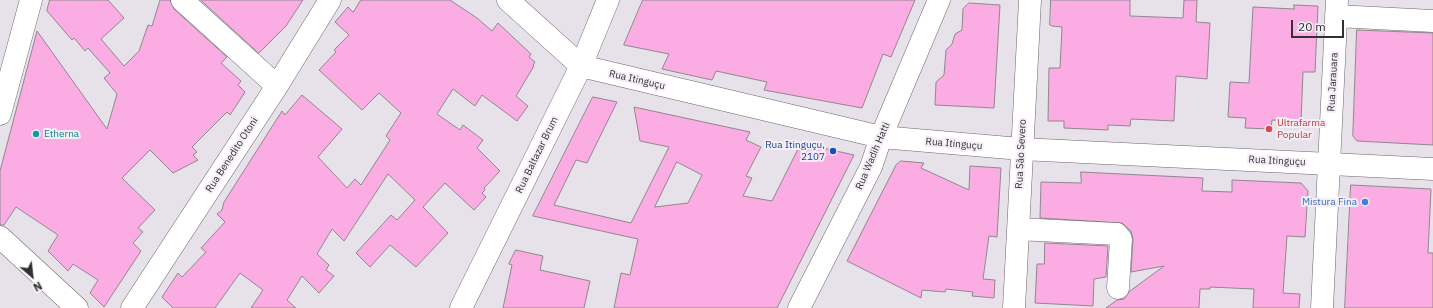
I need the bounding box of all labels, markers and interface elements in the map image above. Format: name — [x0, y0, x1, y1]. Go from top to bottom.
scale bar — [1293, 12, 1346, 38]
text: 20 m — [1298, 19, 1326, 34]
street label: Rua Jarauara — [1325, 52, 1341, 112]
street label: Rua Itinguçu — [608, 68, 666, 92]
street label: Rua Benedito Otoni — [203, 115, 261, 195]
street label: Rua Baltazar Brum — [513, 115, 561, 195]
place label: Ultrafarma Popular — [1277, 117, 1325, 140]
street label: Rua São Severo — [1013, 119, 1029, 189]
street label: Rua Wadih Hatti — [853, 120, 893, 192]
marker: Ultrafarma Popular — [1264, 124, 1274, 134]
place label: Etherna — [44, 128, 79, 140]
marker: Etherna — [31, 129, 41, 139]
street label: Rua Itinguçu — [925, 136, 983, 152]
place label: Rua Itinguçu, 2107 — [765, 139, 825, 162]
marker: Rua Itinguçu, 2107 — [828, 146, 838, 156]
street label: Rua Itinguçu — [1248, 154, 1306, 168]
place label: Mistura Fina — [1302, 196, 1357, 208]
marker: Mistura Fina — [1360, 197, 1370, 207]
north arrow — [12, 256, 52, 296]
text: N — [31, 279, 44, 295]

